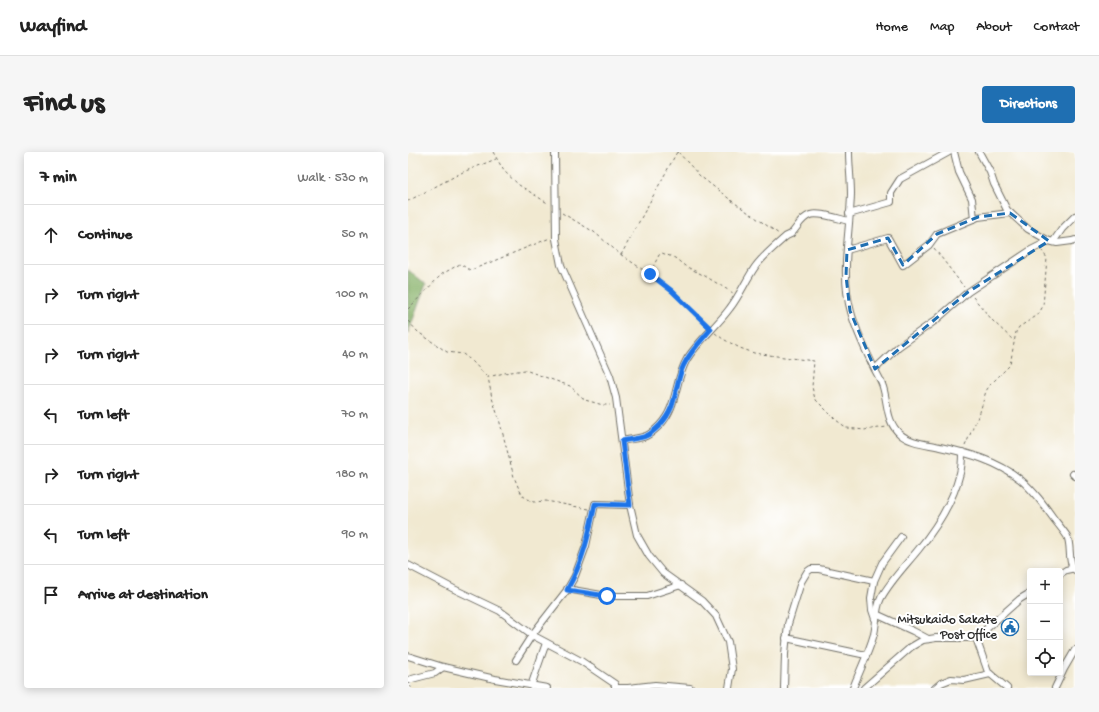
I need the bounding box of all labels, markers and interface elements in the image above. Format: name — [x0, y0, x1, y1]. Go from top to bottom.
text: Wayfind — [20, 16, 86, 39]
text: Home — [876, 19, 908, 36]
text: Map — [930, 19, 954, 36]
text: About — [976, 19, 1012, 36]
text: Contact — [1034, 19, 1079, 36]
button: Directions — [982, 86, 1075, 123]
text: Find us — [24, 88, 104, 121]
text: 7 min — [40, 168, 77, 188]
text: Walk · 530 m — [298, 171, 368, 186]
icon: ahead — [40, 224, 62, 246]
text: Continue — [78, 226, 132, 244]
text: 50 m — [341, 227, 368, 242]
route end — [641, 265, 659, 283]
icon: right — [40, 284, 62, 306]
text: Turn right — [78, 286, 138, 304]
text: 100 m — [336, 287, 368, 302]
icon: right — [40, 344, 62, 366]
text: Turn right — [78, 346, 138, 364]
text: 40 m — [342, 347, 368, 362]
icon: left — [40, 404, 62, 426]
text: Turn left — [78, 406, 129, 424]
text: 70 m — [342, 407, 368, 422]
icon: right — [40, 464, 62, 486]
text: Turn right — [78, 466, 138, 484]
text: 180 m — [336, 467, 368, 482]
icon: left — [40, 524, 62, 546]
text: Turn left — [78, 526, 129, 544]
text: 90 m — [342, 527, 368, 542]
map controls — [1027, 568, 1063, 676]
button: + — [1027, 568, 1063, 604]
icon: arrive — [40, 584, 62, 606]
text: Arrive at destination — [78, 586, 208, 604]
route start — [598, 587, 616, 605]
button: − — [1027, 604, 1063, 640]
place label: Mitsukaido Sakate Post Office — [897, 613, 997, 643]
public building icon: Mitsukaido Sakate Post Office — [1000, 617, 1020, 637]
button: locate — [1027, 640, 1063, 676]

